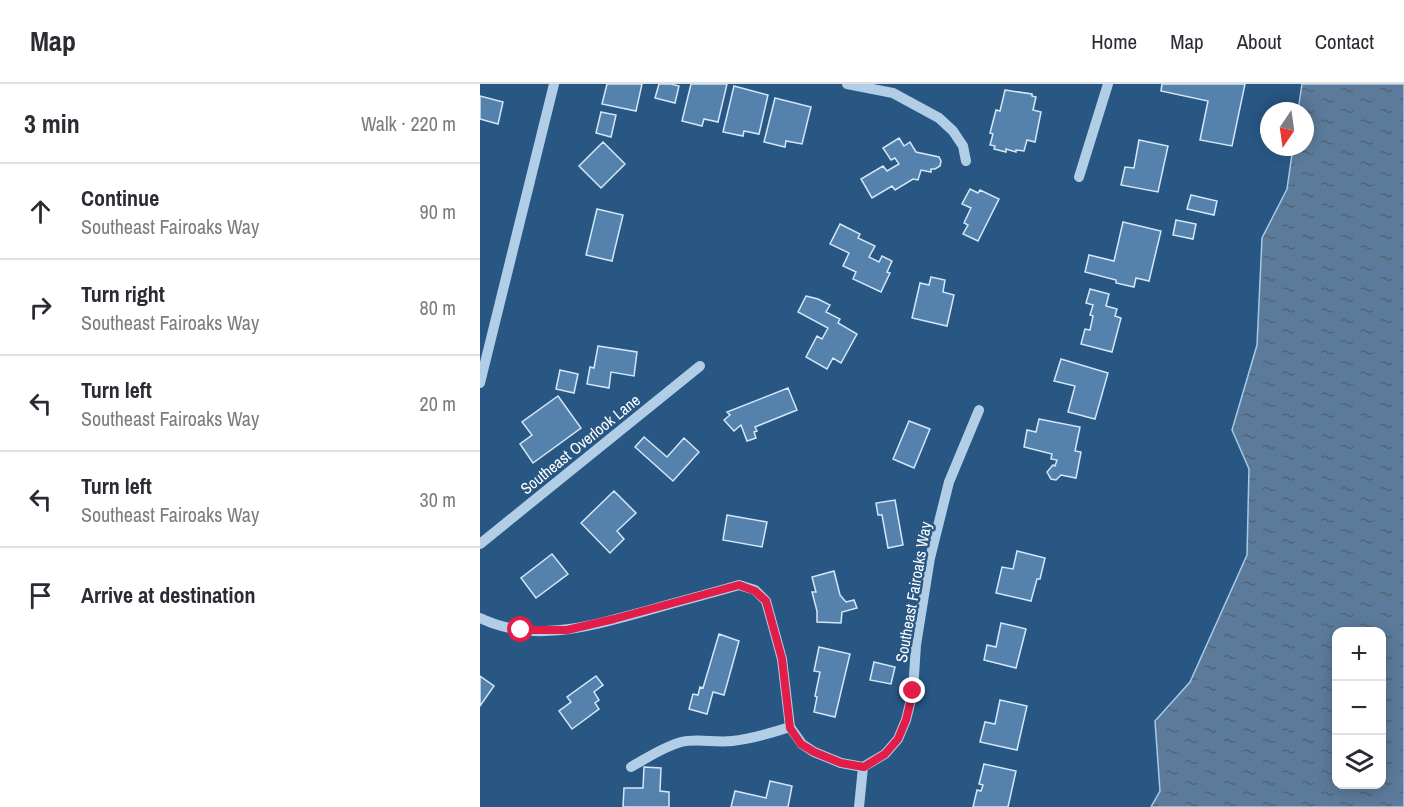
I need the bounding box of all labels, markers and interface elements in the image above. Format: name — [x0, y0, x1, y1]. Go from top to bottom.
text: Map — [30, 22, 76, 60]
text: Home — [1091, 27, 1137, 56]
text: Map — [1170, 27, 1204, 56]
text: About — [1237, 27, 1282, 56]
text: Contact — [1315, 27, 1374, 56]
north arrow — [1260, 102, 1314, 156]
text: 3 min — [24, 106, 80, 141]
text: Walk · 220 m — [361, 110, 456, 137]
text: Continue — [81, 183, 159, 213]
icon: ahead — [24, 195, 57, 228]
text: 90 m — [420, 198, 456, 225]
text: Southeast Fairoaks Way — [81, 213, 259, 240]
text: Turn right — [81, 279, 165, 309]
icon: right — [24, 291, 57, 324]
text: 80 m — [420, 294, 456, 321]
text: Southeast Fairoaks Way — [81, 309, 259, 336]
text: Turn left — [81, 375, 152, 405]
icon: left — [24, 387, 57, 420]
street label: Southeast Overlook Lane — [516, 389, 644, 499]
text: 20 m — [420, 390, 456, 417]
text: Southeast Fairoaks Way — [81, 405, 259, 432]
text: Turn left — [81, 471, 152, 501]
icon: left — [24, 483, 57, 516]
text: 30 m — [420, 486, 456, 513]
text: Southeast Fairoaks Way — [81, 501, 259, 528]
street label: Southeast Fairoaks Way — [890, 519, 936, 664]
icon: arrive — [24, 579, 57, 612]
text: Arrive at destination — [81, 580, 255, 610]
route start — [507, 616, 533, 642]
map controls — [1332, 627, 1386, 789]
button: + — [1332, 627, 1386, 681]
route end — [899, 677, 925, 703]
button: − — [1332, 681, 1386, 735]
button: layers — [1332, 735, 1386, 789]

